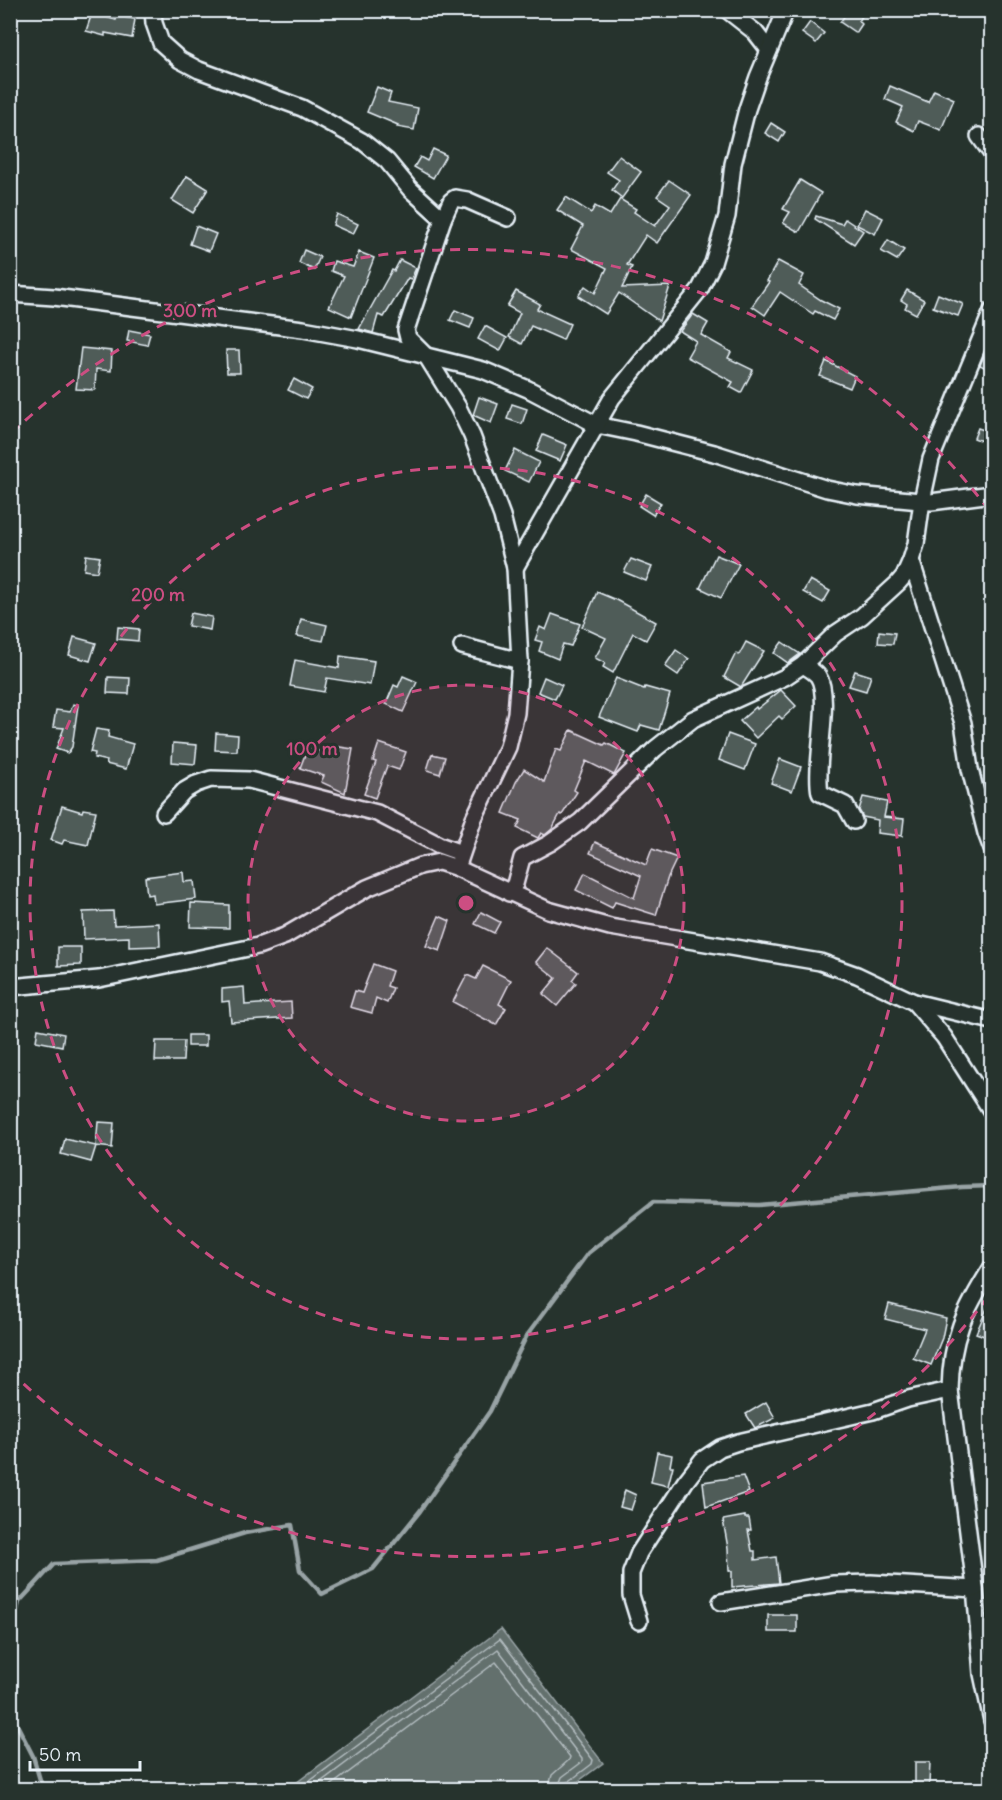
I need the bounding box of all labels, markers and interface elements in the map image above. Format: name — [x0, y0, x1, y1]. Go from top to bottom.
text: 300 m — [163, 299, 217, 322]
text: 200 m — [131, 583, 185, 606]
text: 100 m — [287, 737, 338, 760]
centre of rings — [456, 893, 476, 913]
scale bar — [30, 1734, 140, 1772]
text: 50 m — [39, 1743, 81, 1766]

